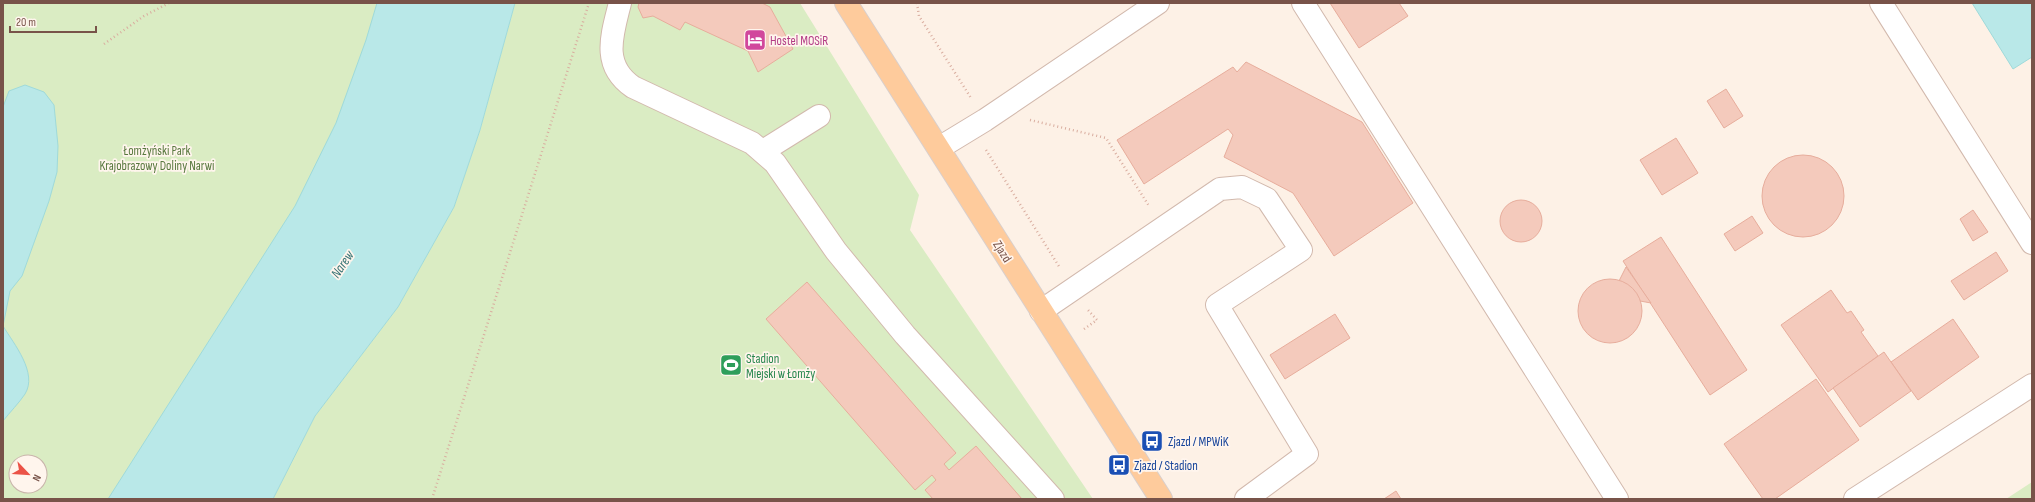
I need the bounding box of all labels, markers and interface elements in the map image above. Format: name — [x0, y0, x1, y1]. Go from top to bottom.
scale bar — [10, 8, 96, 34]
text: 20 m — [16, 15, 36, 30]
hotel icon: Hostel MOSiR — [742, 27, 768, 53]
place label: Hostel MOSiR — [770, 33, 828, 49]
park label: Łomżyński Park Krajobrazowy Doliny Narwi — [100, 143, 215, 174]
street label: Zjazd — [989, 238, 1015, 265]
water label: Narew — [327, 246, 358, 281]
place label: Stadion Miejski w Łomży — [746, 351, 815, 382]
sports icon: Stadion Miejski w Łomży — [718, 352, 744, 378]
bus stop icon: Zjazd / MPWiK — [1139, 428, 1165, 454]
place label: Zjazd / MPWiK — [1168, 434, 1229, 450]
bus stop icon: Zjazd / Stadion — [1106, 452, 1132, 478]
north arrow — [8, 454, 48, 494]
place label: Zjazd / Stadion — [1134, 458, 1198, 474]
text: N — [29, 473, 44, 484]

